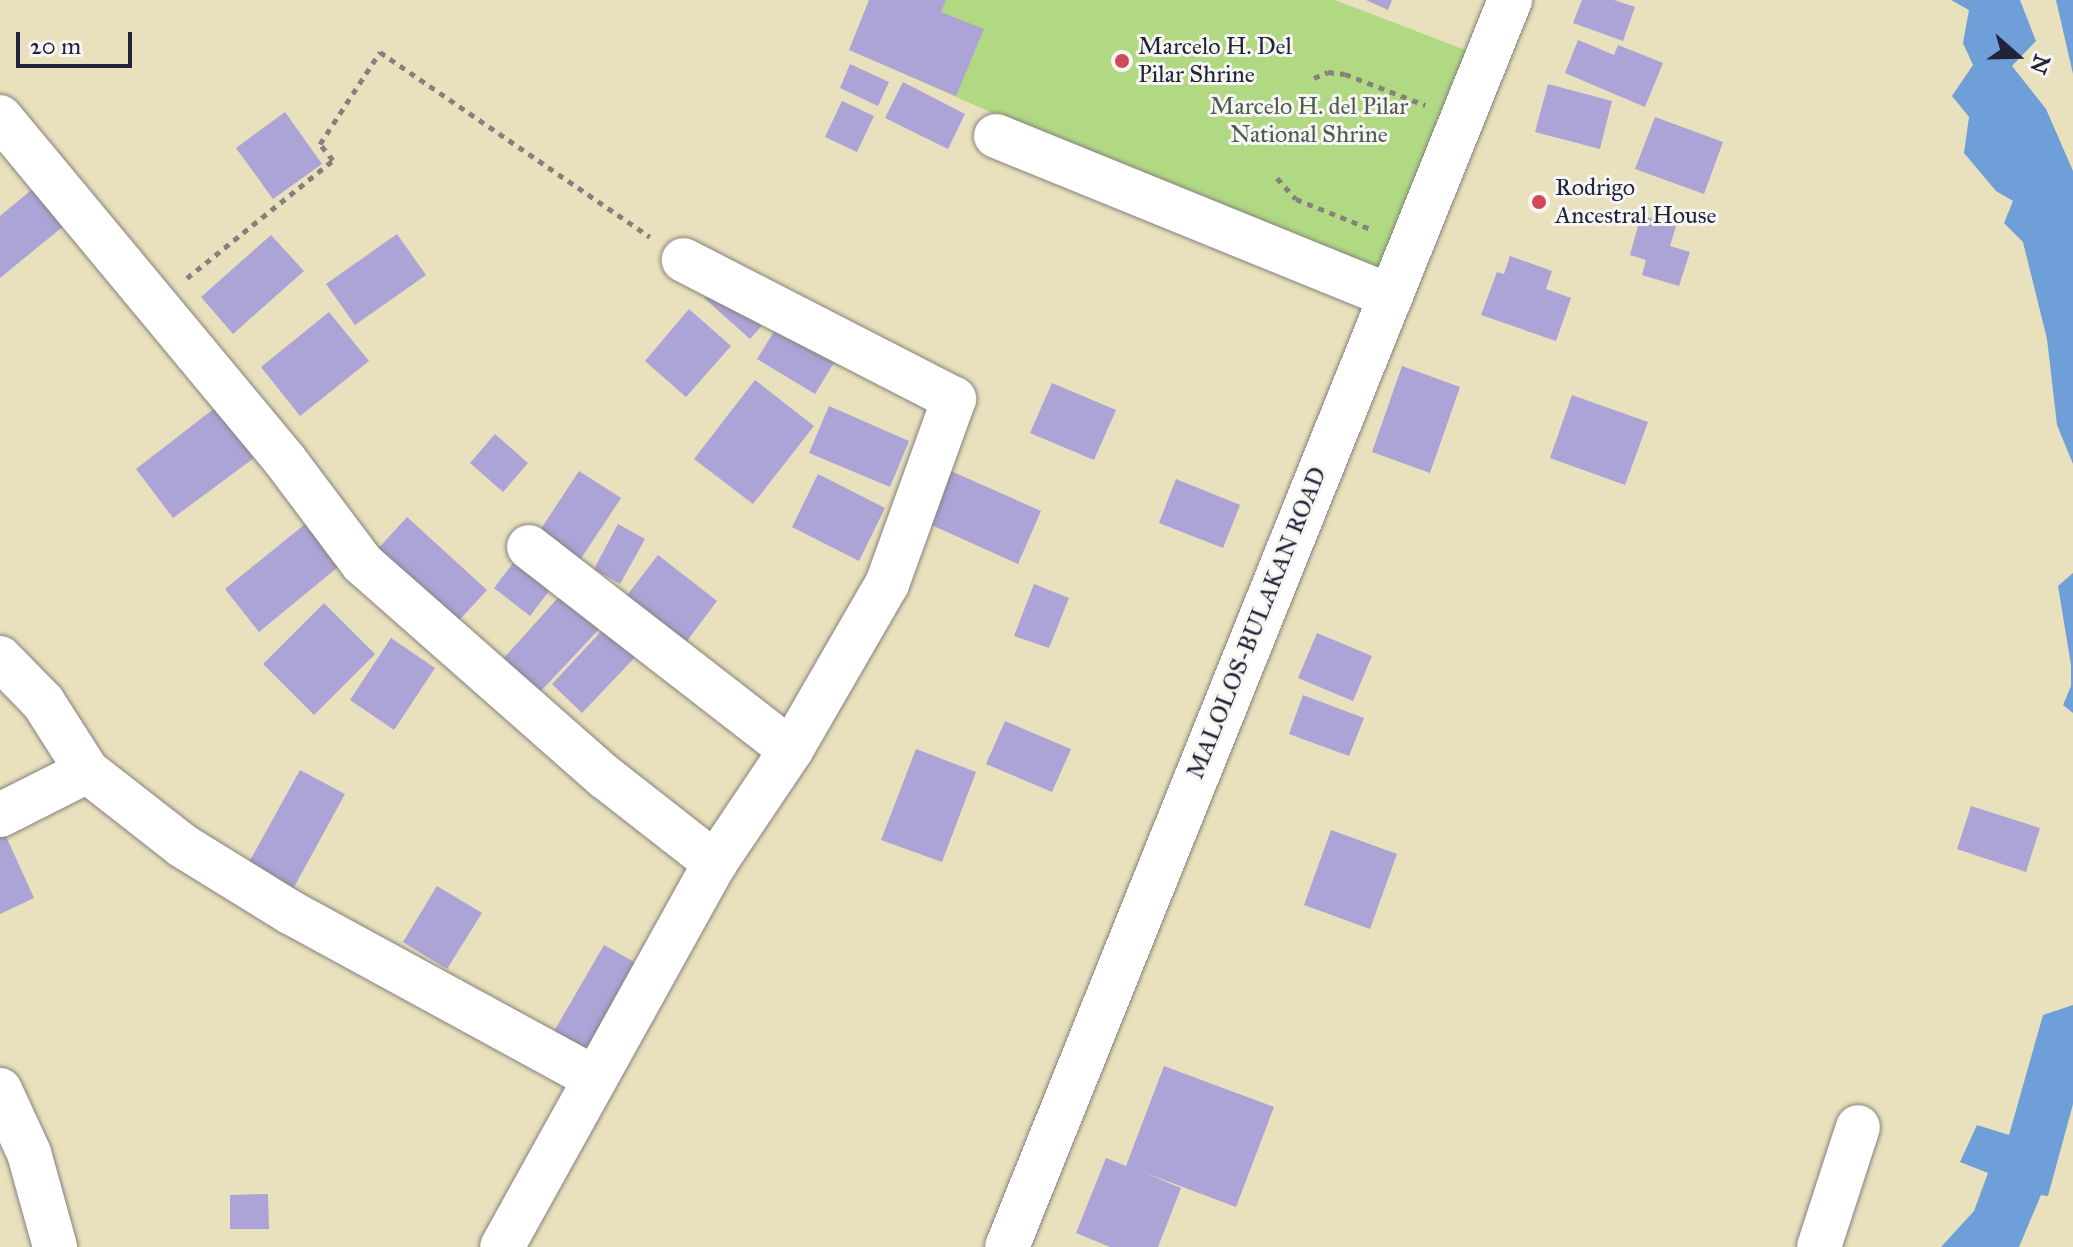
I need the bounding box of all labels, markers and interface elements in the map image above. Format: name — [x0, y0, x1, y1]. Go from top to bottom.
scale bar — [20, 16, 136, 66]
north arrow — [1977, 16, 2057, 96]
text: 20 m — [30, 31, 81, 61]
place label: Marcelo H. Del Pilar Shrine — [1138, 33, 1292, 89]
text: N — [2024, 51, 2056, 78]
marker: Marcelo H. Del Pilar Shrine — [1113, 52, 1131, 70]
park label: Marcelo H. del Pilar National Shrine — [1210, 93, 1408, 149]
place label: Rodrigo Ancestral House — [1555, 174, 1717, 230]
marker: Rodrigo Ancestral House — [1530, 193, 1548, 211]
street label: MALOLOS-BULAKAN ROAD — [1181, 463, 1333, 783]

